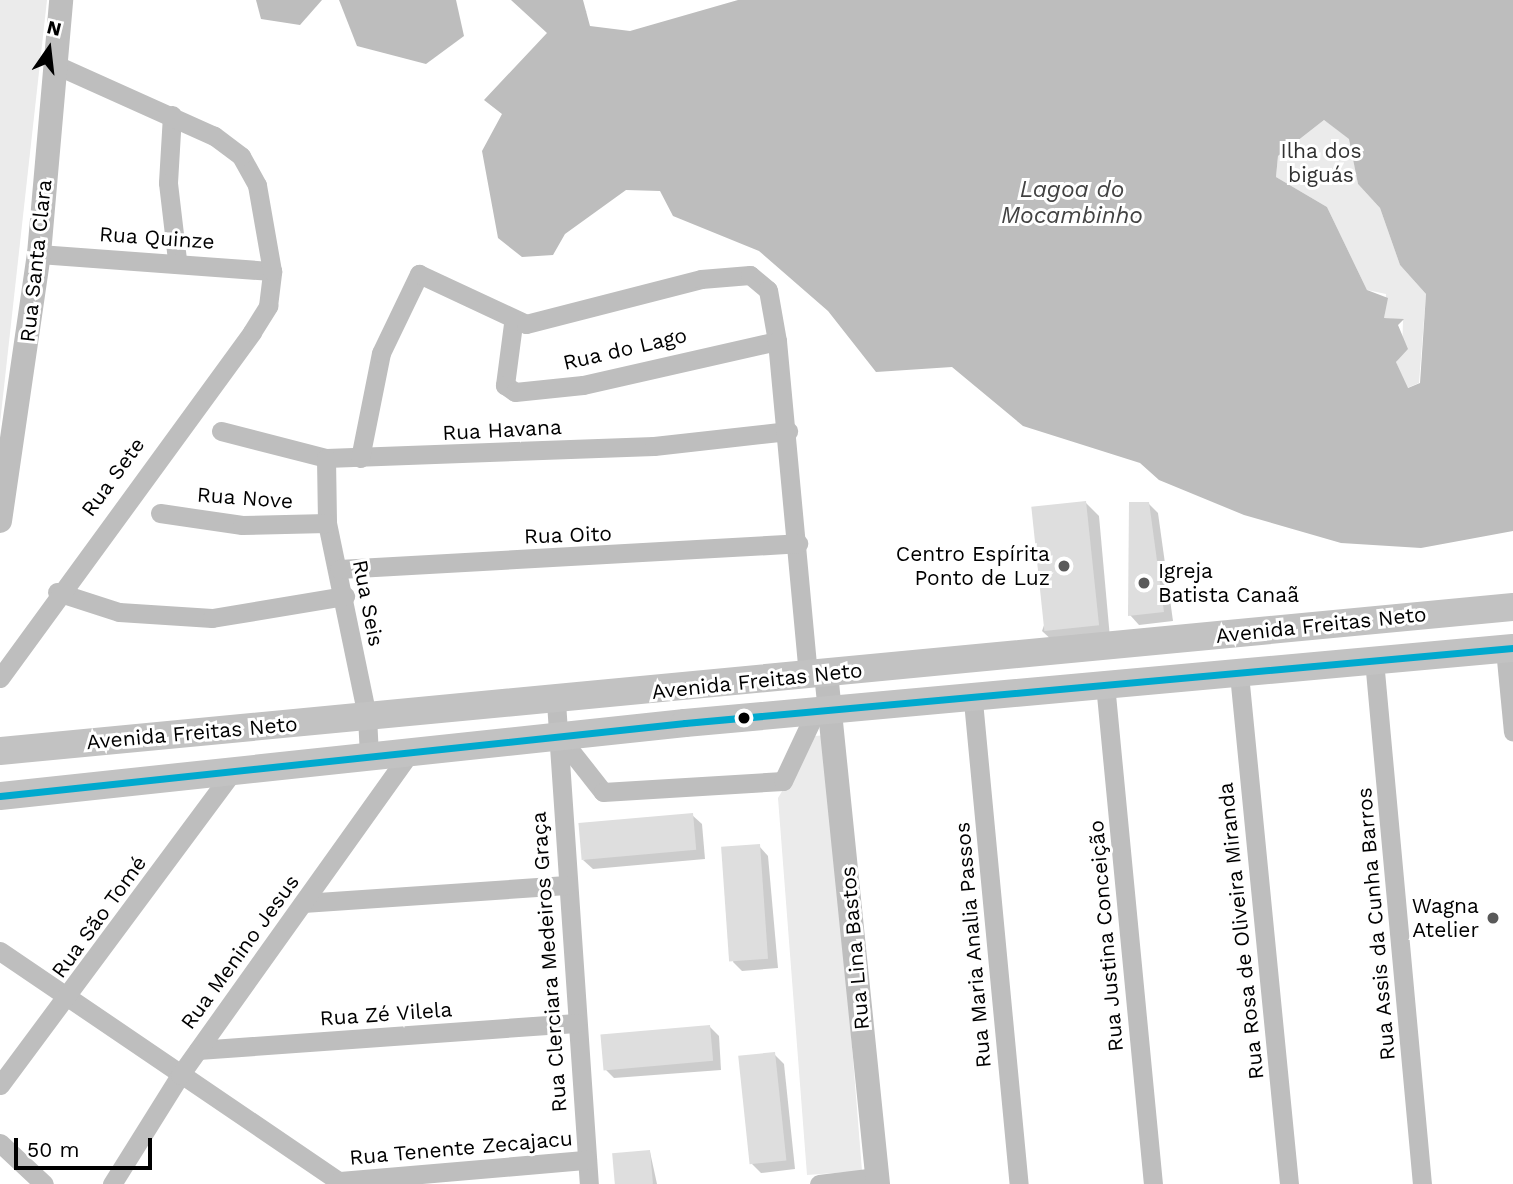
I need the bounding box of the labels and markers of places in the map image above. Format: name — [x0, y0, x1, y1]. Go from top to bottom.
place label: Centro Espírita Ponto de Luz — [896, 541, 1050, 591]
marker: Centro Espírita Ponto de Luz — [1056, 558, 1072, 574]
place label: Igreja Batista Canaã — [1158, 558, 1300, 608]
marker: Igreja Batista Canaã — [1136, 575, 1152, 591]
unlabelled marker — [737, 711, 751, 725]
place label: Wagna Atelier — [1412, 893, 1479, 943]
marker: Wagna Atelier — [1485, 910, 1501, 926]

